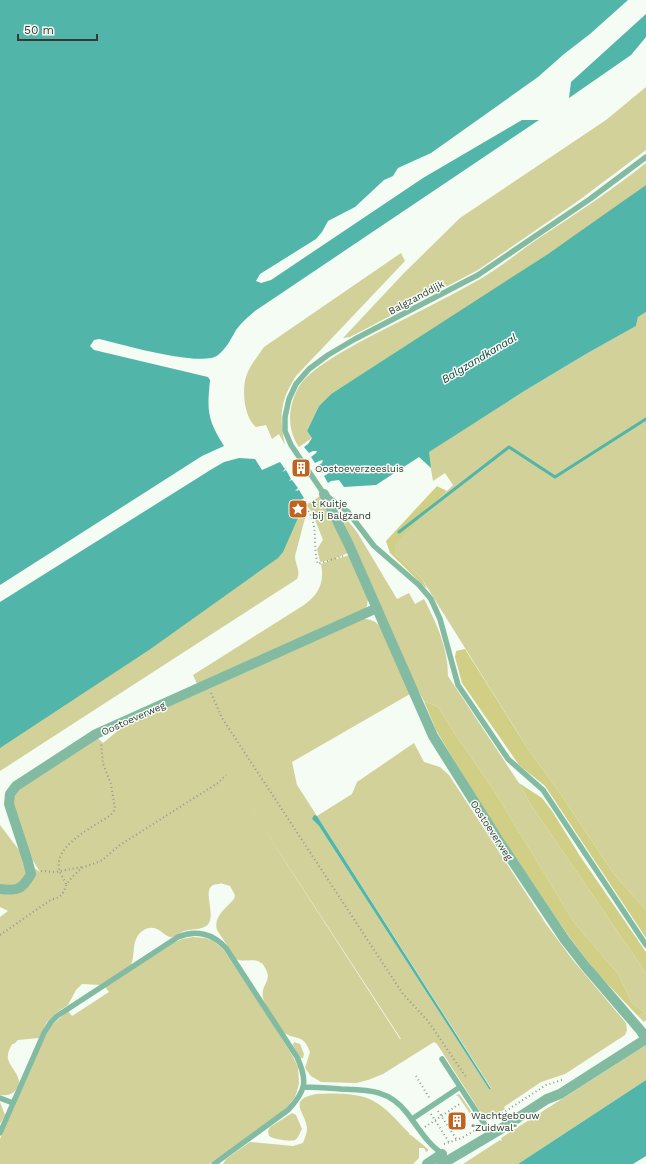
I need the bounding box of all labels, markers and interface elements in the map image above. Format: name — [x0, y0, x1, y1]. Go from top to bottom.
scale bar — [18, 16, 97, 42]
text: 50 m — [24, 23, 54, 37]
street label: Balgzanddijk — [387, 278, 446, 317]
water label: Balgzandkanaal — [439, 331, 520, 386]
building icon: Oostoeverzeesluis — [290, 457, 312, 479]
place label: Oostoeverzeesluis — [315, 463, 404, 474]
place icon: t Kuitje bij Balgzand — [287, 498, 309, 520]
place label: t Kuitje bij Balgzand — [312, 498, 371, 521]
street label: Oostoeverweg — [99, 699, 168, 737]
street label: Oostoeverweg — [468, 798, 515, 863]
building icon: Wachtgebouw "Zuidwal" — [446, 1110, 468, 1132]
place label: Wachtgebouw "Zuidwal" — [471, 1110, 540, 1133]

